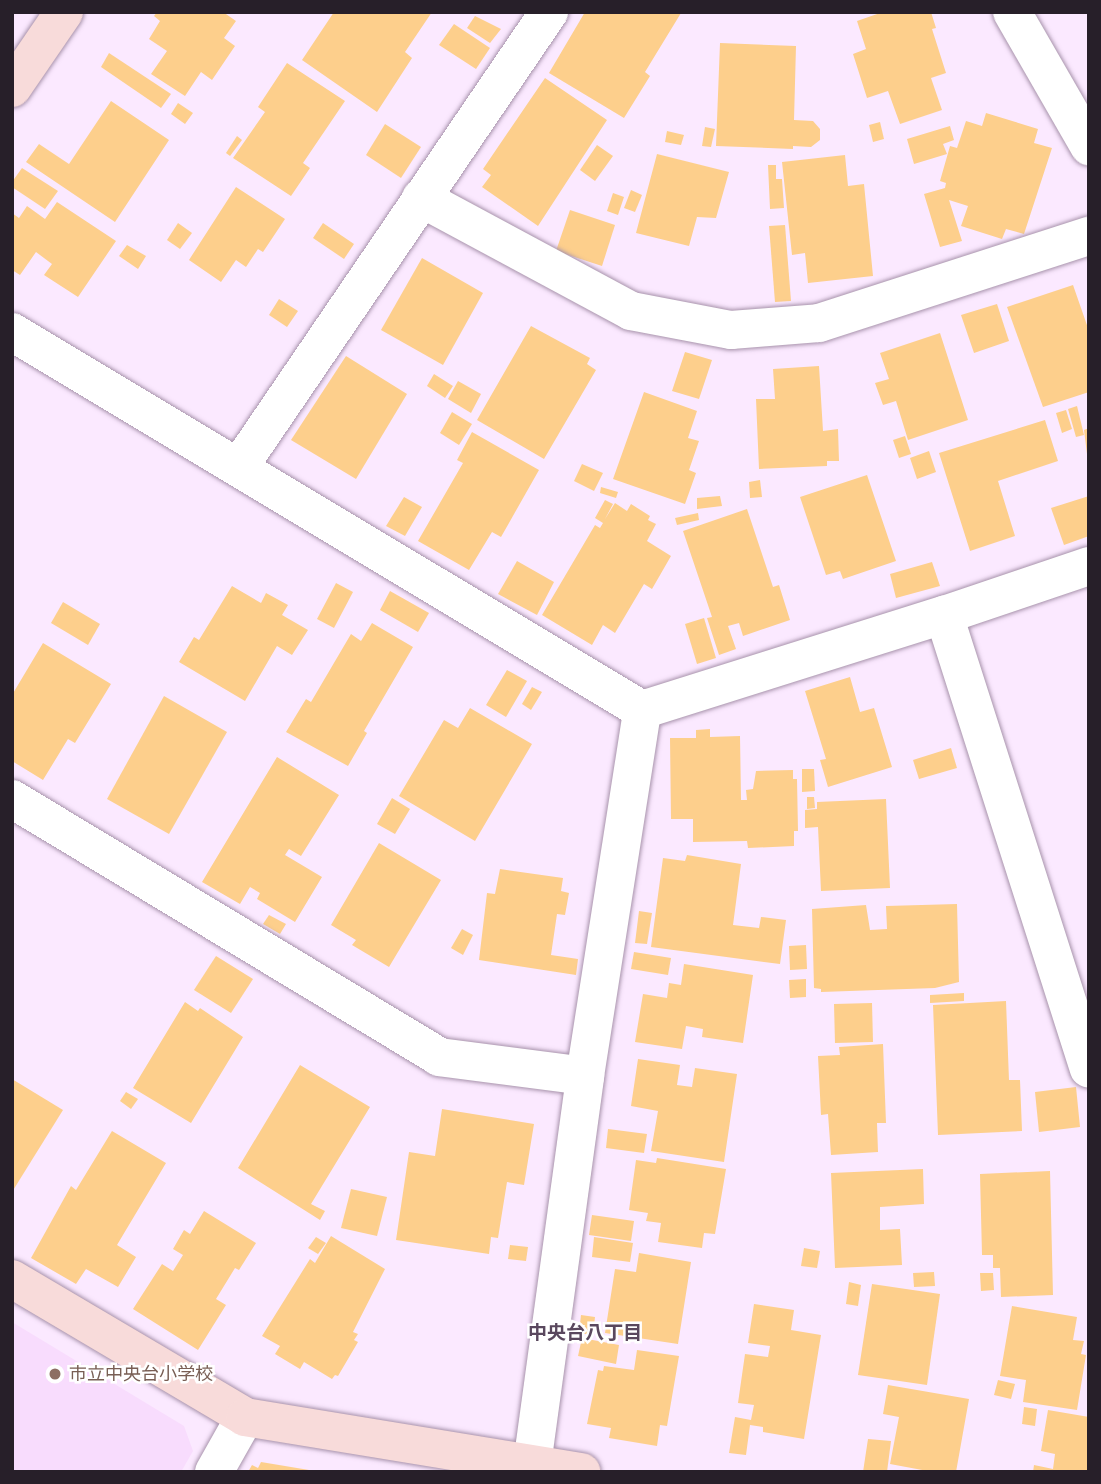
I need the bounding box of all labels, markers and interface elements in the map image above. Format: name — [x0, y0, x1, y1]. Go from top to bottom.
district label: 中央台八丁目 — [528, 1322, 642, 1344]
place label: 市立中央台小学校 — [69, 1363, 213, 1385]
marker: 市立中央台小学校 — [47, 1366, 63, 1382]

